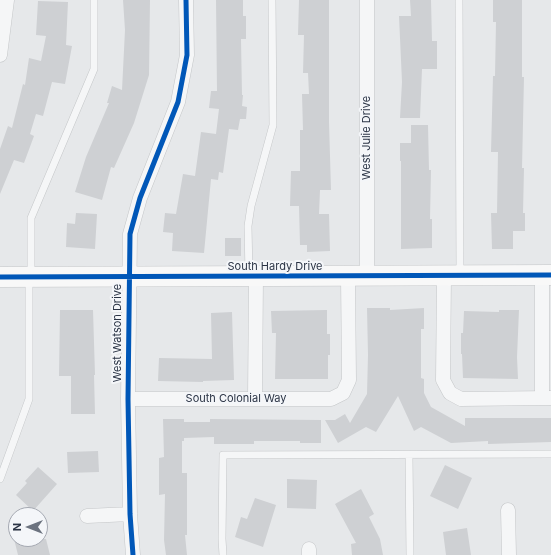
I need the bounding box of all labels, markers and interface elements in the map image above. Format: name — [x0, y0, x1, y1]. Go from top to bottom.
street label: West Julie Drive — [360, 96, 374, 180]
street label: South Hardy Drive — [227, 260, 323, 274]
street label: West Watson Drive — [111, 284, 125, 382]
street label: South Colonial Way — [186, 392, 286, 406]
north arrow — [8, 507, 48, 547]
text: N — [10, 523, 24, 531]

